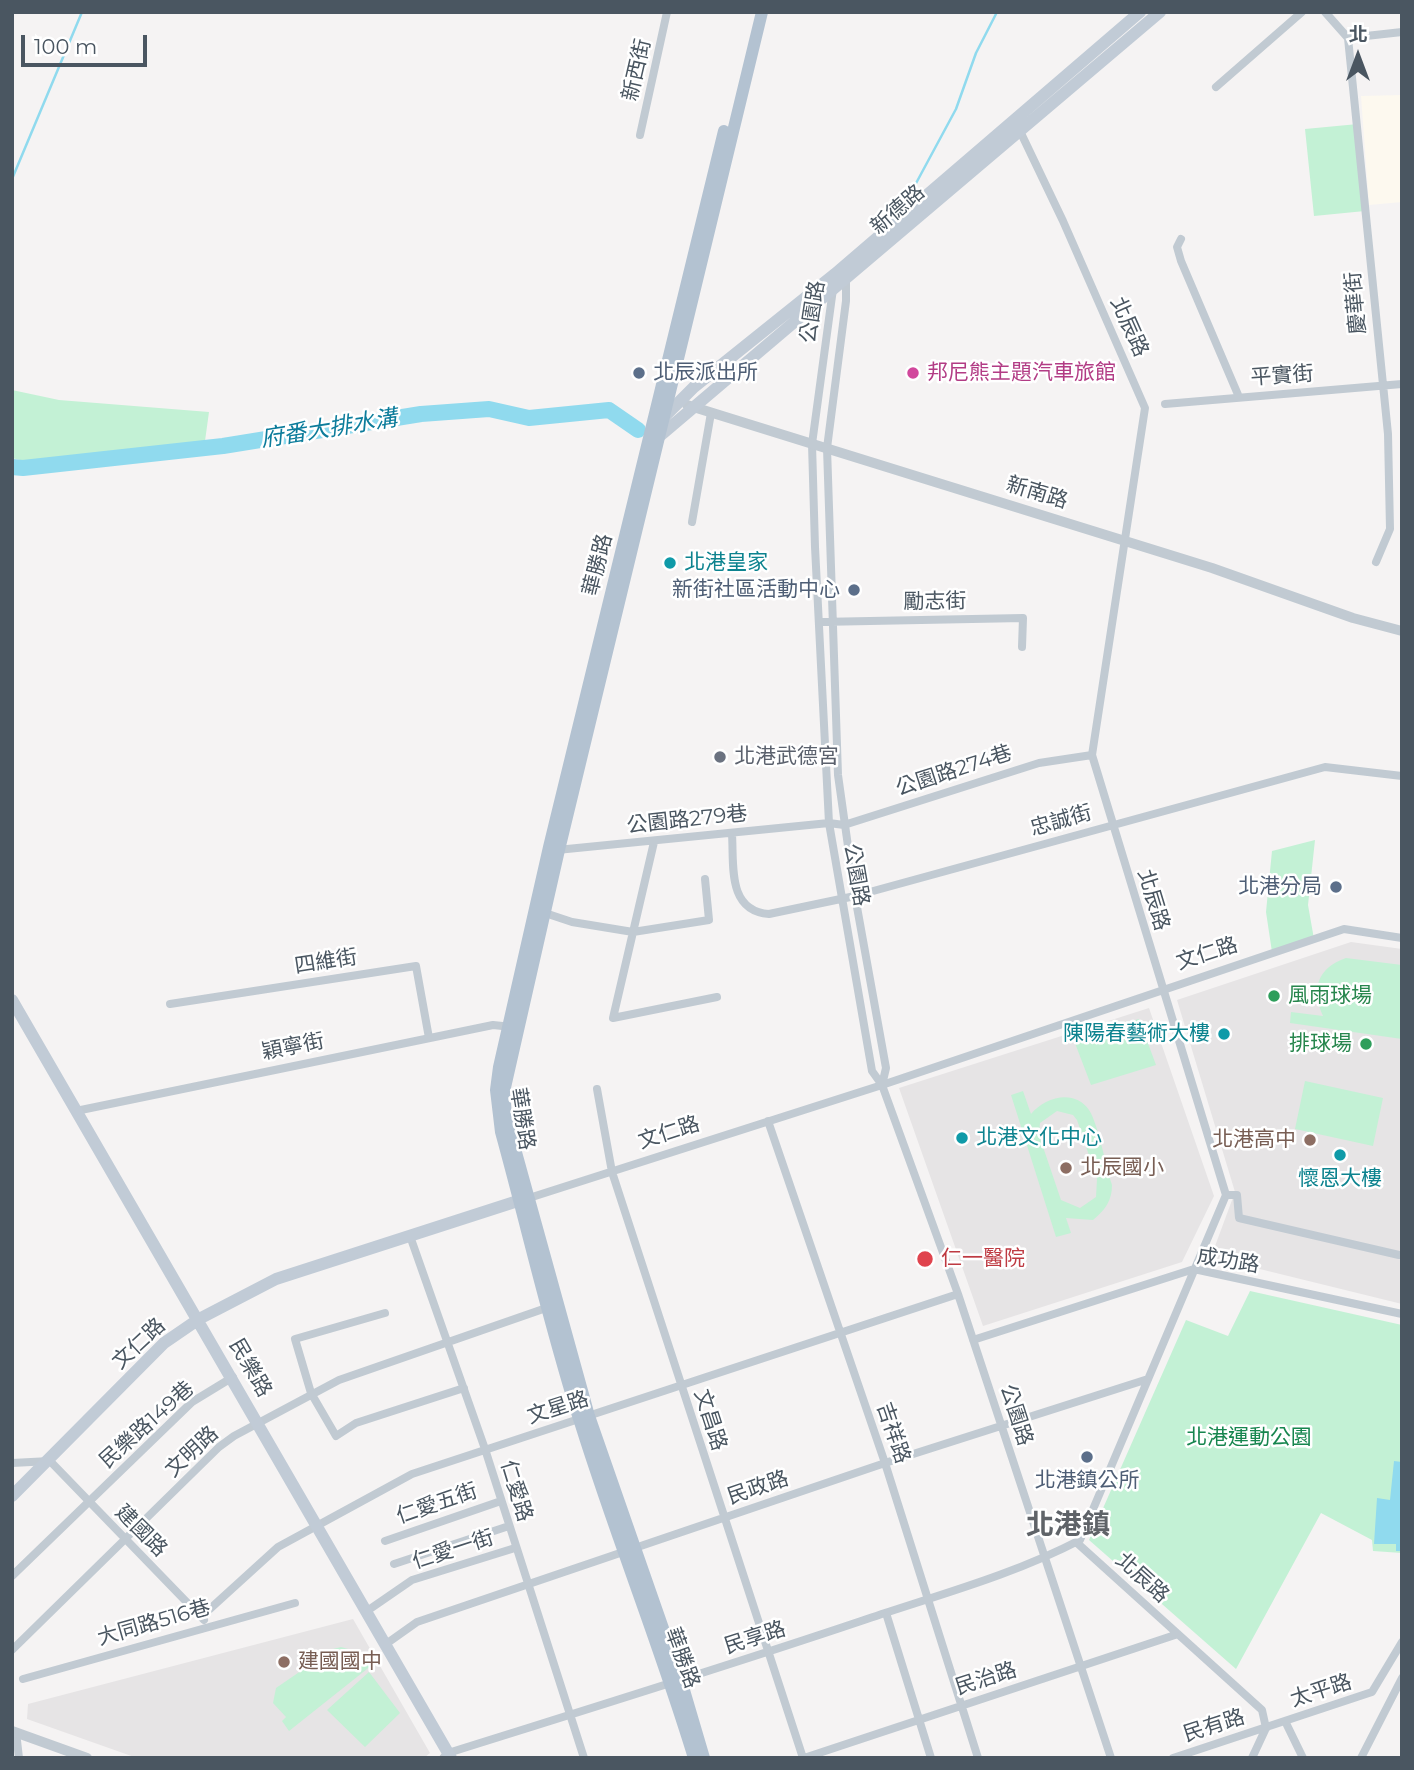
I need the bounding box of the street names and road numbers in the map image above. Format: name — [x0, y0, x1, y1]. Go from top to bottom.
street label: 新西街 — [618, 36, 656, 104]
street label: 新德路 — [866, 180, 930, 240]
street label: 慶華街 — [1341, 271, 1371, 335]
street label: 公園路 — [796, 279, 830, 345]
street label: 北辰路 — [1105, 293, 1153, 361]
street label: 平實街 — [1250, 361, 1314, 391]
street label: 新南路 — [1003, 472, 1071, 514]
street label: 華勝路 — [578, 531, 618, 599]
street label: 勵志街 — [903, 589, 967, 615]
street label: 公園路274巷 — [893, 740, 1015, 802]
street label: 忠誠街 — [1027, 800, 1095, 842]
street label: 公園路279巷 — [625, 801, 749, 839]
street label: 公園路 — [838, 842, 874, 908]
street label: 北辰路 — [1132, 866, 1174, 934]
street label: 文仁路 — [1173, 932, 1241, 976]
street label: 四維街 — [293, 945, 359, 979]
street label: 穎寧街 — [260, 1029, 326, 1065]
street label: 華勝路 — [505, 1086, 539, 1152]
street label: 文仁路 — [635, 1111, 703, 1155]
street label: 成功路 — [1195, 1244, 1261, 1278]
street label: 文仁路 — [107, 1313, 171, 1375]
street label: 民樂路 — [223, 1334, 277, 1402]
street label: 民樂路149巷 — [95, 1376, 199, 1474]
street label: 公園路 — [994, 1381, 1038, 1449]
street label: 文星路 — [524, 1386, 592, 1430]
street label: 文昌路 — [688, 1386, 732, 1454]
street label: 吉祥路 — [871, 1399, 915, 1467]
street label: 文明路 — [160, 1421, 224, 1483]
street label: 仁愛路 — [495, 1457, 537, 1525]
street label: 民政路 — [724, 1466, 792, 1510]
street label: 仁愛五街 — [393, 1478, 481, 1530]
street label: 建國路 — [110, 1500, 172, 1562]
street label: 仁愛一街 — [409, 1525, 497, 1575]
street label: 北辰路 — [1110, 1548, 1174, 1608]
street label: 大同路516巷 — [95, 1595, 213, 1651]
street label: 民享路 — [721, 1616, 789, 1660]
street label: 華勝路 — [659, 1624, 705, 1692]
street label: 民治路 — [952, 1657, 1020, 1701]
street label: 太平路 — [1287, 1669, 1355, 1713]
street label: 民有路 — [1180, 1704, 1248, 1748]

